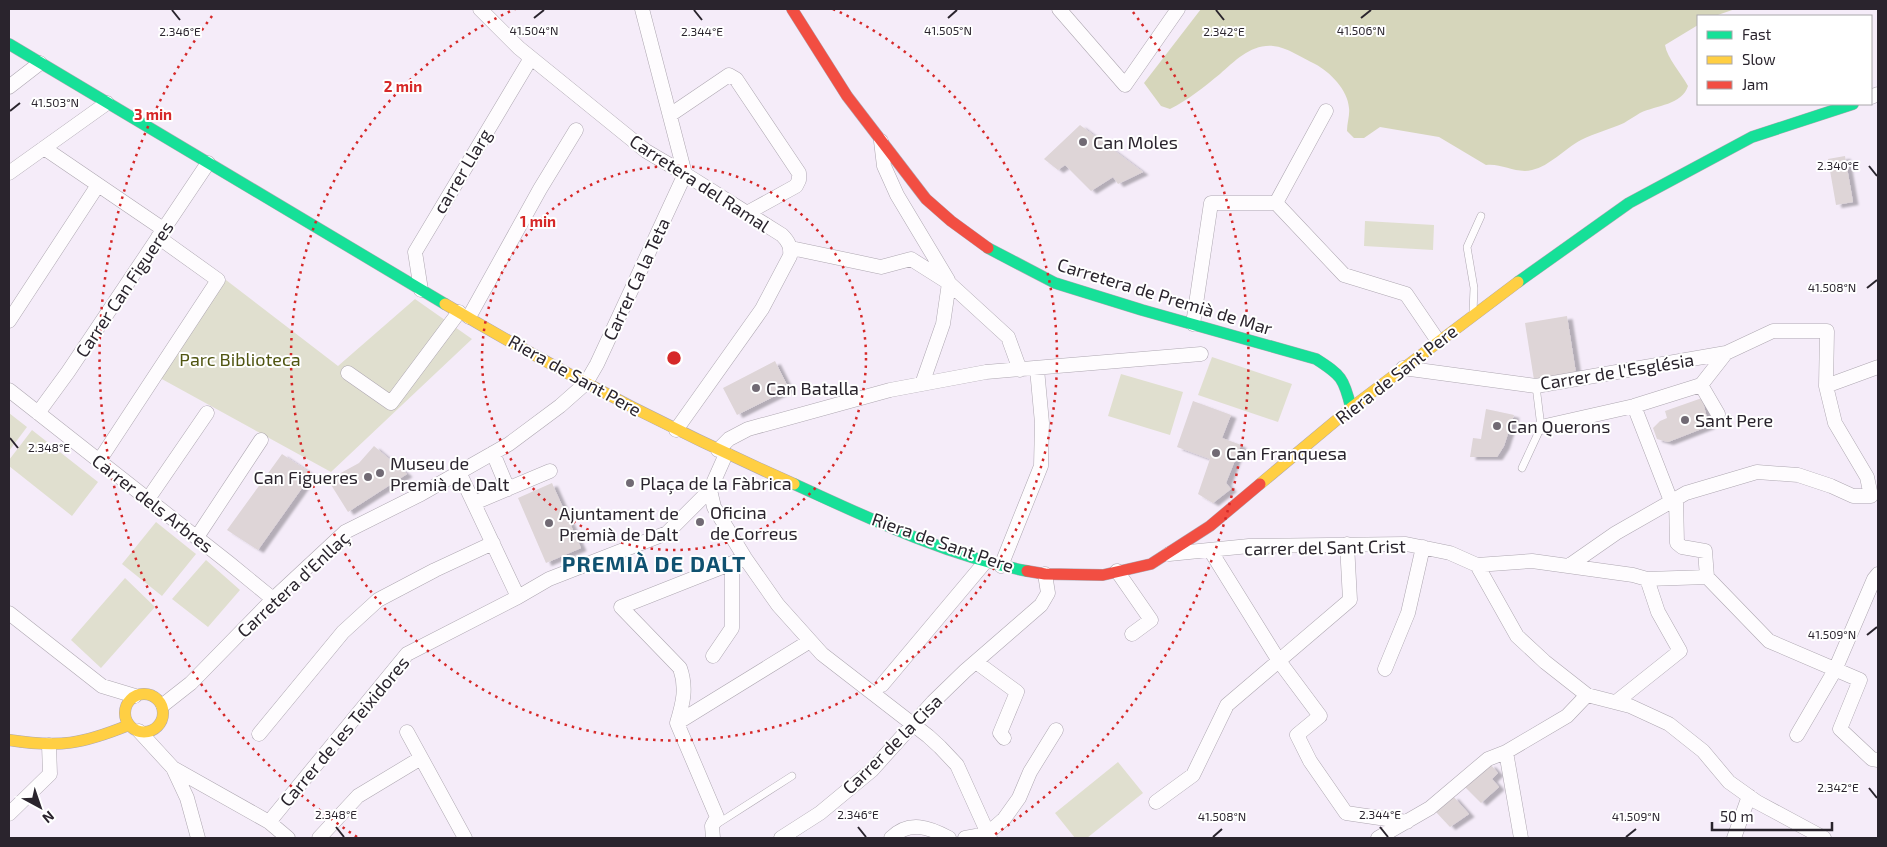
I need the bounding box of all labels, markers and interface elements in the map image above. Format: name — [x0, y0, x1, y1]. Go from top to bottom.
legend — [1697, 15, 1872, 105]
text: 41.504°N — [510, 23, 558, 37]
text: 41.505°N — [924, 23, 972, 37]
text: 41.506°N — [1337, 23, 1385, 37]
text: 2.346°E — [159, 24, 201, 38]
text: 2.344°E — [681, 24, 723, 38]
text: 2.342°E — [1203, 24, 1245, 38]
text: Fast — [1742, 25, 1772, 43]
text: Slow — [1742, 50, 1776, 68]
text: Jam — [1742, 75, 1768, 93]
text: 2 min — [384, 77, 422, 95]
text: 41.503°N — [31, 95, 79, 109]
text: 3 min — [134, 105, 172, 123]
street label: carrer Llarg — [428, 125, 496, 217]
street label: Carretera del Ramal — [626, 130, 775, 237]
place label: Can Moles — [1093, 131, 1178, 153]
marker: Can Moles — [1077, 136, 1089, 148]
text: 2.340°E — [1817, 158, 1859, 172]
text: 1 min — [520, 212, 556, 230]
street label: Carrer Ca la Teta — [598, 214, 674, 344]
street label: Carrer Can Figueres — [70, 217, 178, 361]
street label: Carretera de Premià de Mar — [1055, 253, 1275, 339]
text: 41.508°N — [1808, 280, 1856, 294]
street label: Riera de Sant Pere — [1331, 320, 1461, 428]
street label: Riera de Sant Pere — [505, 329, 645, 421]
park label: Parc Biblioteca — [179, 348, 301, 370]
street label: Carrer de l'Església — [1539, 348, 1695, 394]
centre of rings — [665, 349, 683, 367]
place label: Can Batalla — [766, 377, 859, 399]
marker: Can Batalla — [750, 382, 762, 394]
place label: Sant Pere — [1695, 409, 1773, 431]
marker: Sant Pere — [1679, 414, 1691, 426]
place label: Can Querons — [1507, 415, 1610, 437]
marker: Can Querons — [1491, 420, 1503, 432]
text: 2.348°E — [28, 440, 70, 454]
place label: Can Franquesa — [1226, 442, 1347, 464]
marker: Can Franquesa — [1210, 447, 1222, 459]
street label: Carrer dels Arbres — [88, 449, 218, 557]
place label: Museu de Premià de Dalt — [390, 452, 509, 495]
place label: Can Figueres — [253, 466, 358, 488]
marker: Museu de Premià de Dalt — [374, 467, 386, 479]
marker: Can Figueres — [362, 471, 374, 483]
place label: Plaça de la Fàbrica — [640, 472, 792, 495]
marker: Plaça de la Fàbrica — [624, 477, 636, 489]
place label: Oficina de Correus — [710, 501, 798, 544]
place label: Ajuntament de Premià de Dalt — [559, 502, 679, 545]
street label: Riera de Sant Pere — [869, 507, 1017, 577]
marker: Oficina de Correus — [694, 516, 706, 528]
marker: Ajuntament de Premià de Dalt — [543, 517, 555, 529]
street label: Carretera d'Enllaç — [232, 526, 355, 642]
street label: carrer del Sant Crist — [1244, 535, 1406, 559]
district label: PREMIÀ DE DALT — [562, 550, 746, 576]
text: 41.509°N — [1808, 627, 1856, 641]
street label: Carrer de les Teixidores — [275, 651, 413, 811]
street label: Carrer de la Cisa — [838, 690, 946, 798]
text: 2.342°E — [1817, 780, 1859, 794]
north arrow — [15, 782, 65, 832]
scale bar — [1712, 800, 1832, 832]
text: 2.348°E — [315, 807, 357, 821]
text: 2.346°E — [837, 807, 879, 821]
text: 2.344°E — [1359, 807, 1401, 821]
text: 50 m — [1720, 807, 1754, 825]
text: N — [39, 808, 58, 827]
text: 41.508°N — [1198, 809, 1246, 823]
text: 41.509°N — [1612, 809, 1660, 823]

